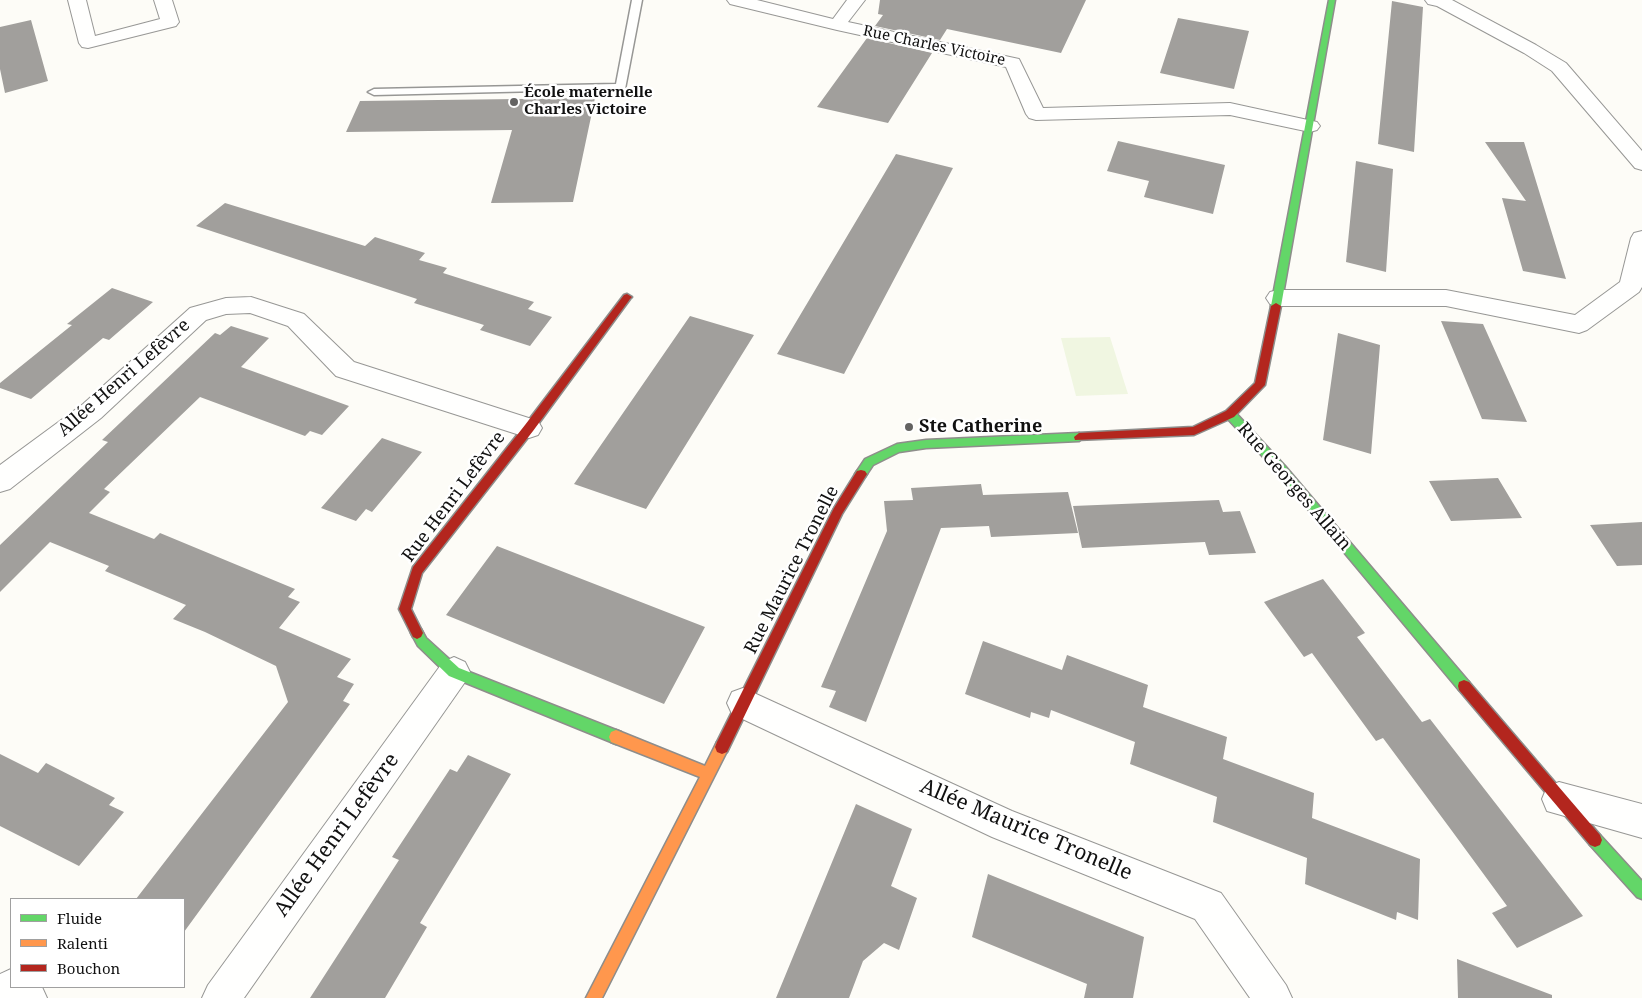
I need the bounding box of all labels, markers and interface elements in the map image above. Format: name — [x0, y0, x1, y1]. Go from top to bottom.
street label: Rue Charles Victoire — [861, 22, 1007, 70]
place label: École maternelle Charles Victoire — [524, 84, 653, 119]
marker: École maternelle Charles Victoire — [508, 96, 520, 108]
street label: Allée Henri Lefèvre — [54, 315, 194, 441]
place label: Ste Catherine — [919, 416, 1042, 438]
street label: Rue Georges Allain — [1233, 419, 1355, 555]
marker: Ste Catherine — [903, 421, 915, 433]
street label: Rue Henri Lefèvre — [398, 428, 510, 566]
street label: Rue Maurice Tronelle — [740, 483, 844, 657]
street label: Allée Henri Lefèvre — [269, 748, 405, 922]
street label: Allée Maurice Tronelle — [916, 774, 1136, 886]
legend — [10, 898, 185, 988]
text: Fluide — [57, 908, 102, 928]
text: Ralenti — [57, 933, 108, 953]
text: Bouchon — [57, 958, 120, 978]

